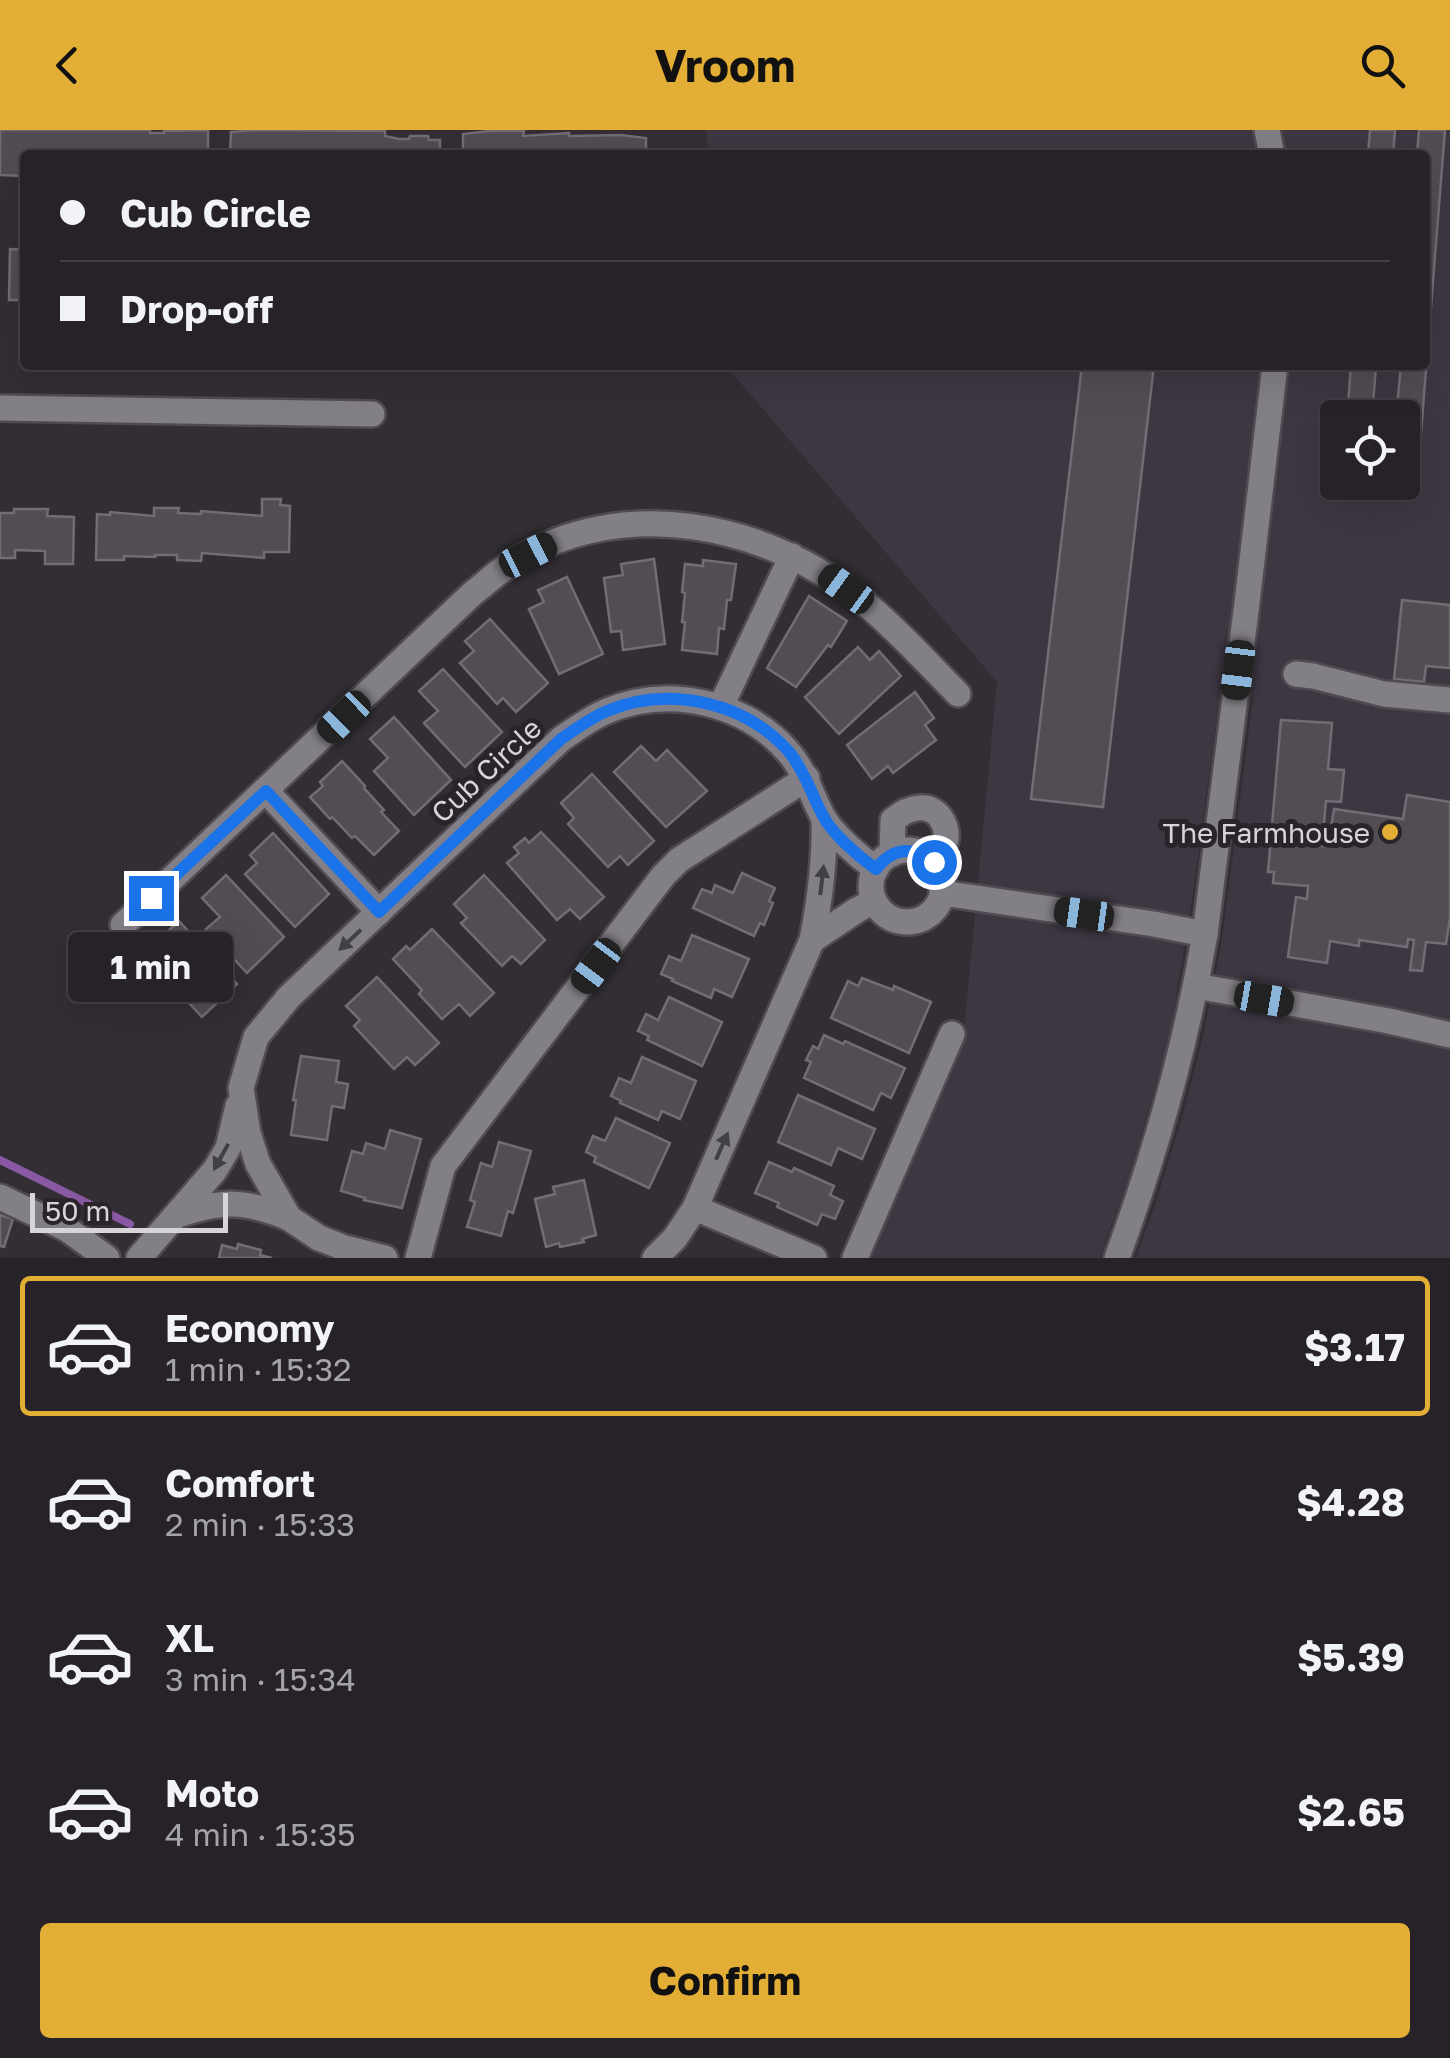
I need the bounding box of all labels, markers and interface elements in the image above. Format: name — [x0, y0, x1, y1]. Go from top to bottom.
icon: back — [40, 38, 95, 93]
text: Vroom — [655, 38, 795, 92]
icon: search — [1355, 38, 1410, 93]
text: Cub Circle — [120, 190, 311, 235]
text: Drop-off — [120, 286, 273, 331]
map controls — [1320, 400, 1420, 500]
button: locate — [1320, 400, 1420, 500]
car — [494, 528, 562, 582]
car — [813, 559, 879, 619]
car — [1219, 638, 1257, 702]
car — [312, 685, 376, 749]
street label: Cub Circle — [424, 711, 548, 829]
place label: The Farmhouse — [1163, 816, 1370, 849]
marker: The Farmhouse — [1379, 821, 1401, 843]
route start — [912, 840, 957, 885]
one-way arrow — [814, 864, 830, 895]
route end — [129, 876, 174, 921]
car — [1052, 895, 1116, 933]
one-way arrow — [338, 928, 362, 951]
callout: 1 min — [68, 933, 234, 1003]
car — [566, 933, 626, 999]
text: 1 min — [110, 948, 191, 986]
car — [1232, 979, 1296, 1019]
one-way arrow — [714, 1131, 730, 1161]
one-way arrow — [213, 1143, 231, 1171]
scale bar — [30, 1188, 228, 1232]
text: 50 m — [45, 1194, 110, 1227]
icon: car — [45, 1301, 135, 1391]
text: Economy — [165, 1305, 334, 1350]
text: $3.17 — [1304, 1324, 1405, 1369]
text: 1 min · 15:32 — [165, 1350, 352, 1388]
icon: car — [45, 1456, 135, 1546]
text: Comfort — [165, 1460, 315, 1505]
text: $4.28 — [1296, 1479, 1405, 1524]
text: 2 min · 15:33 — [165, 1505, 355, 1543]
icon: car — [45, 1611, 135, 1701]
text: XL — [165, 1615, 214, 1660]
text: $5.39 — [1297, 1634, 1405, 1679]
text: 3 min · 15:34 — [165, 1660, 356, 1698]
icon: car — [45, 1766, 135, 1856]
text: Moto — [165, 1770, 259, 1815]
text: $2.65 — [1297, 1789, 1405, 1834]
text: 4 min · 15:35 — [165, 1815, 356, 1853]
button: Confirm — [40, 1923, 1410, 2038]

